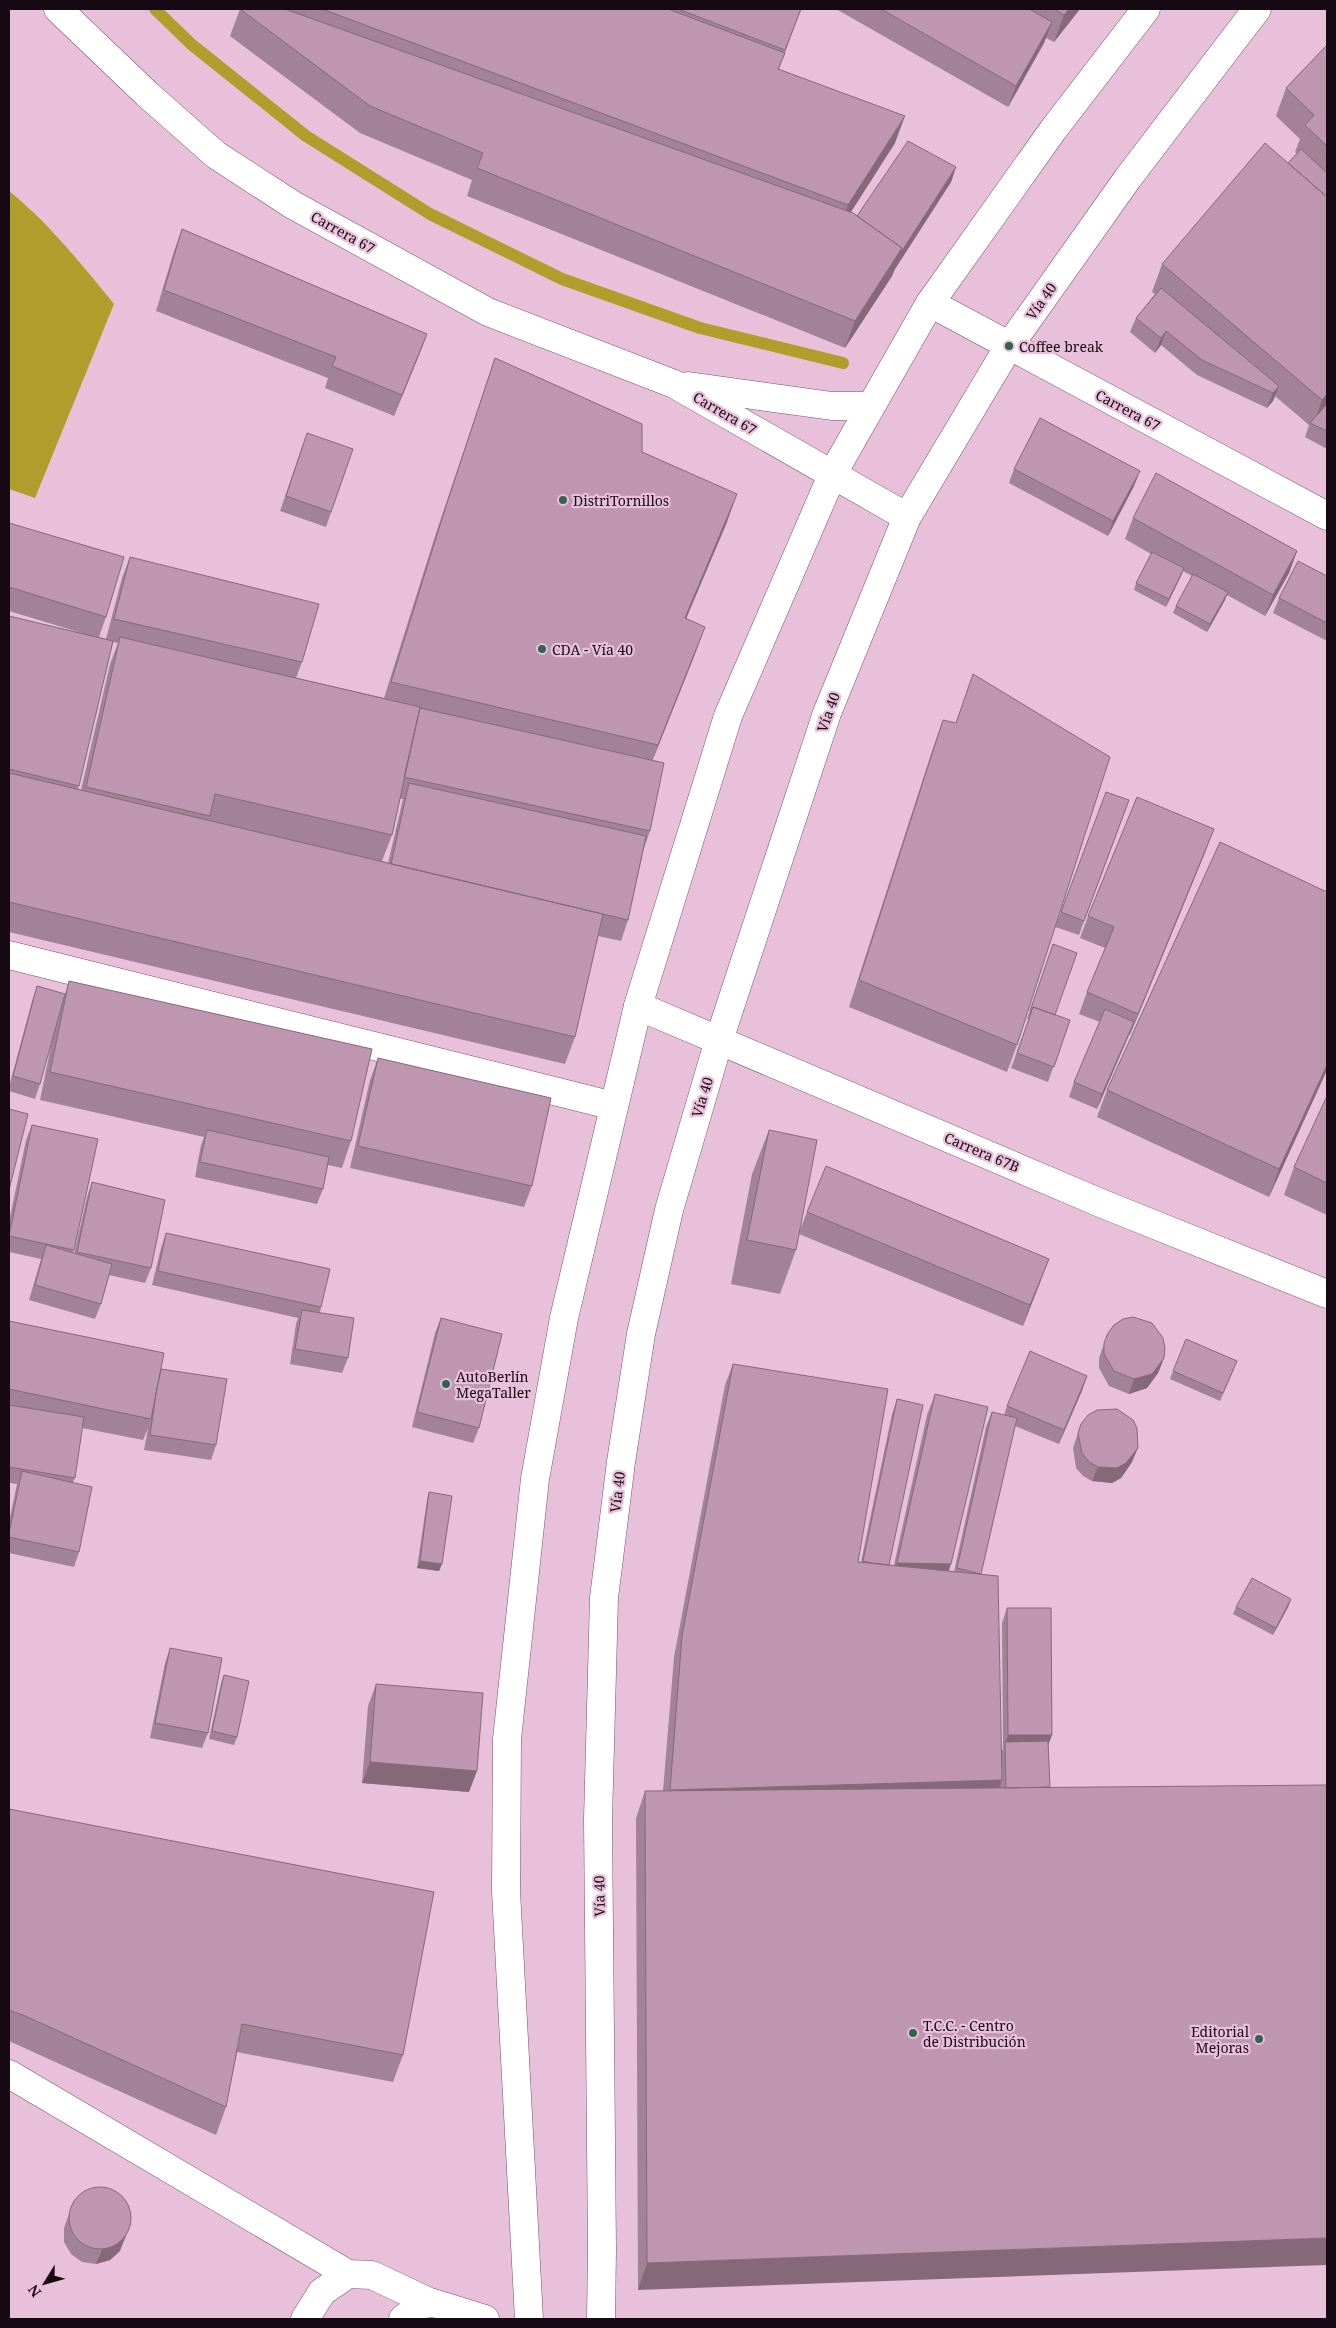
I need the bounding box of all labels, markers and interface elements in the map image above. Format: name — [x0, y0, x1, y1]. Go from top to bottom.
street label: Carrera 67 — [307, 207, 379, 258]
street label: Vía 40 — [1021, 279, 1061, 323]
place label: Coffee break — [1019, 337, 1104, 356]
marker: Coffee break — [1003, 340, 1015, 352]
street label: Carrera 67 — [1092, 385, 1164, 435]
street label: Carrera 67 — [690, 387, 760, 439]
place label: DistriTornillos — [573, 491, 669, 510]
marker: DistriTornillos — [557, 494, 569, 506]
place label: CDA - Vía 40 — [552, 640, 633, 659]
marker: CDA - Vía 40 — [536, 643, 548, 655]
street label: Vía 40 — [812, 689, 844, 735]
street label: Vía 40 — [687, 1074, 717, 1119]
street label: Carrera 67B — [942, 1128, 1022, 1176]
place label: AutoBerlín MegaTaller — [456, 1367, 531, 1402]
marker: AutoBerlín MegaTaller — [440, 1378, 452, 1390]
street label: Vía 40 — [605, 1470, 629, 1514]
street label: Vía 40 — [589, 1875, 609, 1917]
place label: T.C.C. - Centro de Distribución — [923, 2016, 1026, 2051]
place label: Editorial Mejoras — [1191, 2022, 1250, 2057]
marker: T.C.C. - Centro de Distribución — [907, 2027, 919, 2039]
marker: Editorial Mejoras — [1253, 2033, 1265, 2045]
north arrow — [20, 2258, 70, 2308]
text: N — [23, 2281, 45, 2301]

